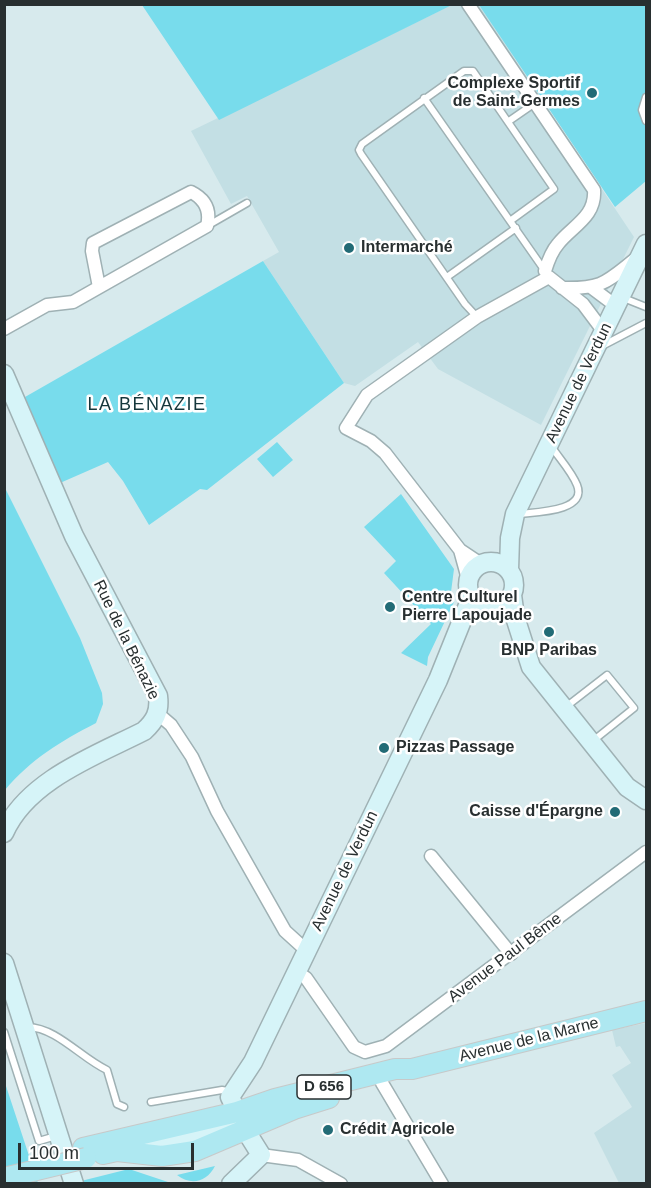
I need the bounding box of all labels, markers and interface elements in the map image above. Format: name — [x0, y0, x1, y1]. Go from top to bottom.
place label: Complexe Sportif de Saint-Germes — [448, 74, 580, 112]
marker: Complexe Sportif de Saint-Germes — [585, 86, 599, 100]
place label: Intermarché — [361, 238, 453, 258]
marker: Intermarché — [342, 241, 356, 255]
street label: Avenue de Verdun — [542, 320, 616, 446]
district label: LA BÉNAZIE — [87, 394, 207, 416]
street label: Rue de la Bénazie — [89, 577, 163, 703]
place label: Centre Culturel Pierre Lapoujade — [402, 588, 532, 626]
marker: Centre Culturel Pierre Lapoujade — [383, 600, 397, 614]
marker: BNP Paribas — [542, 625, 556, 639]
place label: BNP Paribas — [501, 641, 597, 661]
place label: Pizzas Passage — [396, 738, 514, 758]
marker: Pizzas Passage — [377, 741, 391, 755]
place label: Caisse d'Épargne — [469, 802, 603, 822]
marker: Caisse d'Épargne — [608, 805, 622, 819]
street label: Avenue de Verdun — [308, 808, 382, 934]
street label: Avenue Paul Bême — [445, 909, 565, 1007]
street label: Avenue de la Marne — [457, 1013, 601, 1067]
road number: D 656 — [297, 1075, 351, 1099]
place label: Crédit Agricole — [340, 1120, 455, 1140]
marker: Crédit Agricole — [321, 1123, 335, 1137]
scale bar — [21, 1131, 196, 1169]
text: 100 m — [29, 1143, 79, 1163]

